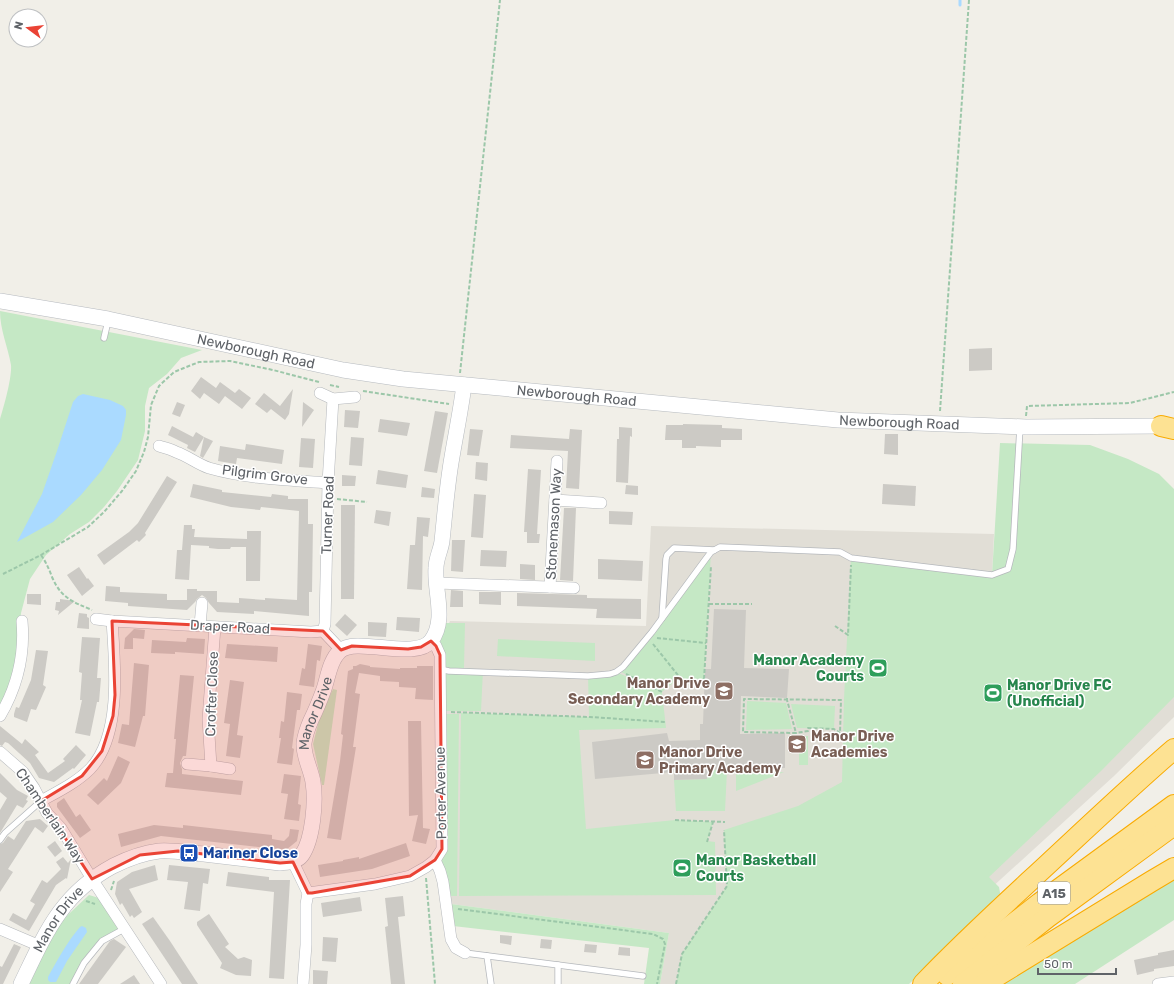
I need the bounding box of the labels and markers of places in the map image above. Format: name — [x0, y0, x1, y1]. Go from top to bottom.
place label: Manor Academy Courts — [753, 652, 865, 685]
sports icon: Manor Academy Courts — [867, 657, 889, 679]
place label: Manor Drive Secondary Academy — [568, 675, 711, 708]
place label: Manor Drive FC (Unofficial) — [1007, 677, 1112, 710]
school or university icon: Manor Drive Secondary Academy — [713, 680, 735, 702]
sports icon: Manor Drive FC (Unofficial) — [982, 682, 1004, 704]
place label: Manor Drive Academies — [811, 728, 894, 761]
school or university icon: Manor Drive Academies — [786, 733, 808, 755]
place label: Manor Drive Primary Academy — [659, 744, 782, 777]
school or university icon: Manor Drive Primary Academy — [634, 749, 656, 771]
bus stop icon: Mariner Close — [178, 842, 200, 864]
place label: Mariner Close — [203, 845, 298, 862]
place label: Manor Basketball Courts — [696, 852, 816, 885]
sports icon: Manor Basketball Courts — [671, 857, 693, 879]

